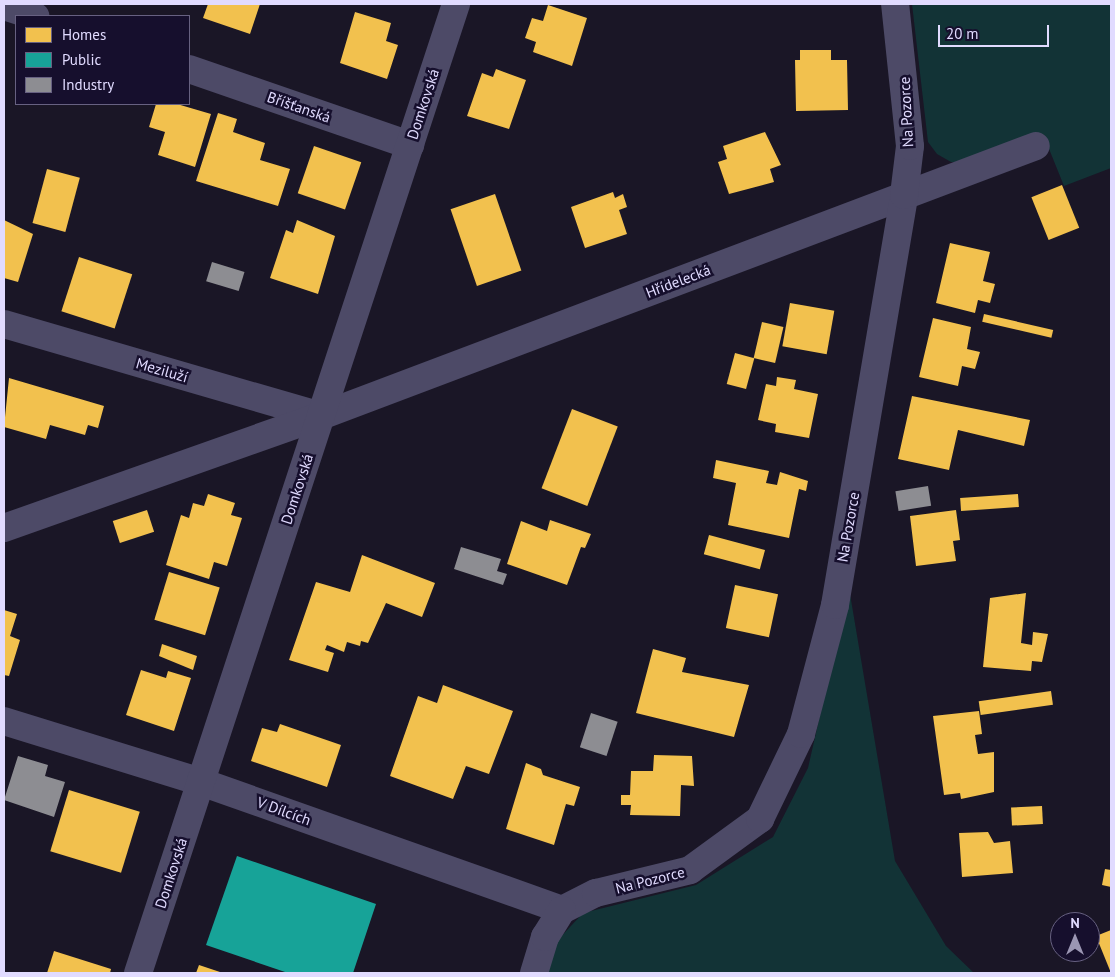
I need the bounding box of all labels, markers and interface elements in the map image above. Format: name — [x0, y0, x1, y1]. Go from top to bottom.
legend — [15, 15, 190, 105]
scale bar — [940, 15, 1051, 47]
text: 20 m — [946, 24, 979, 43]
text: Homes — [62, 25, 106, 44]
text: Public — [62, 50, 101, 69]
street label: Domkovská — [403, 66, 443, 142]
text: Industry — [62, 75, 114, 94]
street label: Na Pozorce — [895, 76, 917, 148]
street label: Bříšťanská — [265, 88, 333, 126]
street label: Hřídelecká — [643, 260, 713, 302]
street label: Meziluží — [134, 354, 190, 386]
street label: Domkovská — [277, 451, 317, 527]
street label: Na Pozorce — [833, 491, 863, 563]
street label: V Dílcích — [254, 793, 314, 829]
street label: Domkovská — [151, 835, 191, 911]
street label: Na Pozorce — [613, 863, 687, 897]
north arrow — [1050, 912, 1100, 962]
text: N — [1070, 914, 1080, 932]

